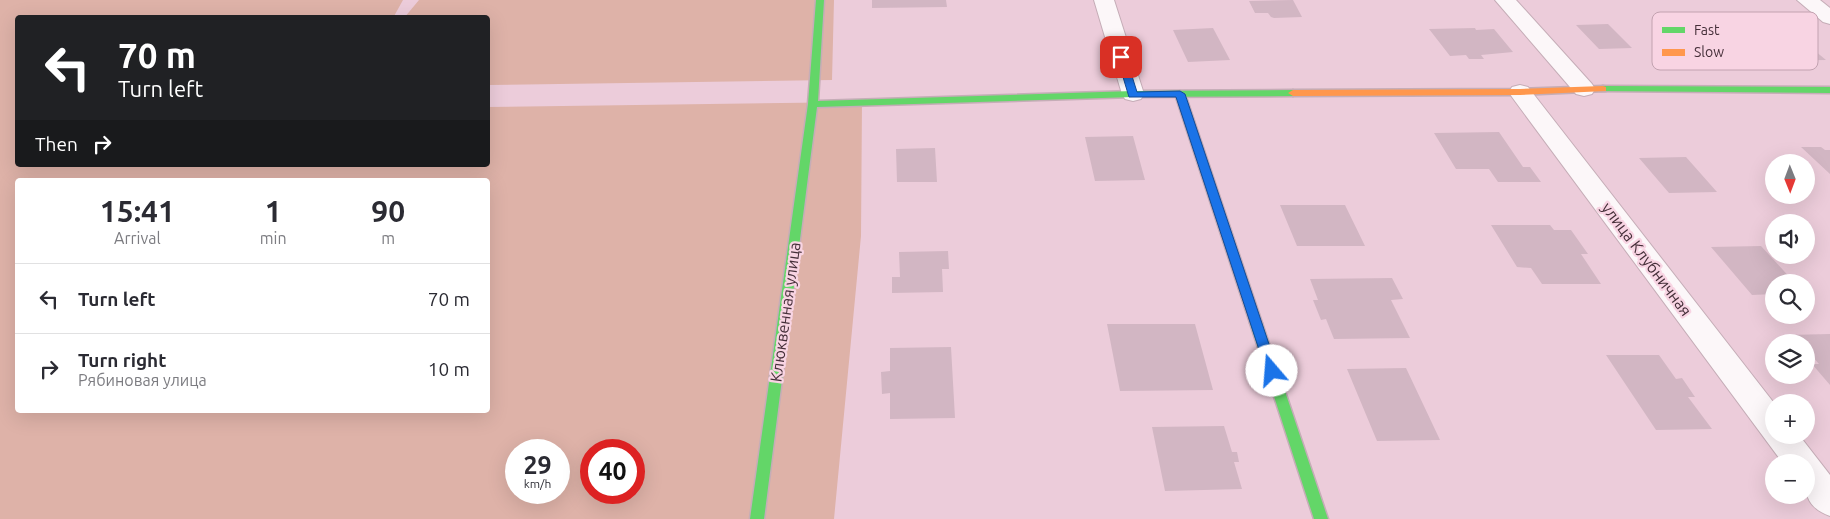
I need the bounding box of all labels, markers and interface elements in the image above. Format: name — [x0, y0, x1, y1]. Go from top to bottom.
legend — [1652, 12, 1818, 70]
text: Fast — [1694, 22, 1720, 38]
icon: left — [35, 35, 100, 100]
text: 70 m — [118, 35, 196, 75]
pin — [1100, 36, 1142, 78]
icon: arrive — [1107, 43, 1135, 71]
text: Slow — [1694, 44, 1724, 60]
text: Turn left — [118, 76, 203, 101]
icon: right — [88, 130, 116, 158]
text: Then — [35, 133, 78, 155]
north arrow — [1765, 154, 1815, 204]
map controls — [1765, 154, 1815, 504]
text: 15:41 — [100, 194, 175, 228]
text: 1 — [265, 194, 282, 228]
text: 90 — [371, 194, 405, 228]
street label: улица Клубничная — [1598, 199, 1696, 319]
button: sound — [1765, 214, 1815, 264]
text: Arrival — [114, 229, 161, 247]
text: min — [260, 229, 287, 247]
text: m — [381, 229, 395, 247]
street label: Клюквенная улица — [766, 241, 804, 383]
button: search — [1765, 274, 1815, 324]
icon: left — [35, 285, 63, 313]
text: Turn left — [78, 288, 156, 310]
text: 70 m — [428, 288, 470, 310]
button: layers — [1765, 334, 1815, 384]
position arrow — [1245, 344, 1297, 396]
text: Turn right — [78, 349, 166, 371]
icon: right — [35, 355, 63, 383]
text: 10 m — [428, 358, 470, 380]
text: Рябиновая улица — [78, 371, 207, 389]
button: + — [1765, 394, 1815, 444]
speed limit sign: 40 — [580, 439, 645, 504]
text: 29 — [523, 451, 552, 479]
button: − — [1765, 454, 1815, 504]
text: km/h — [524, 477, 551, 490]

